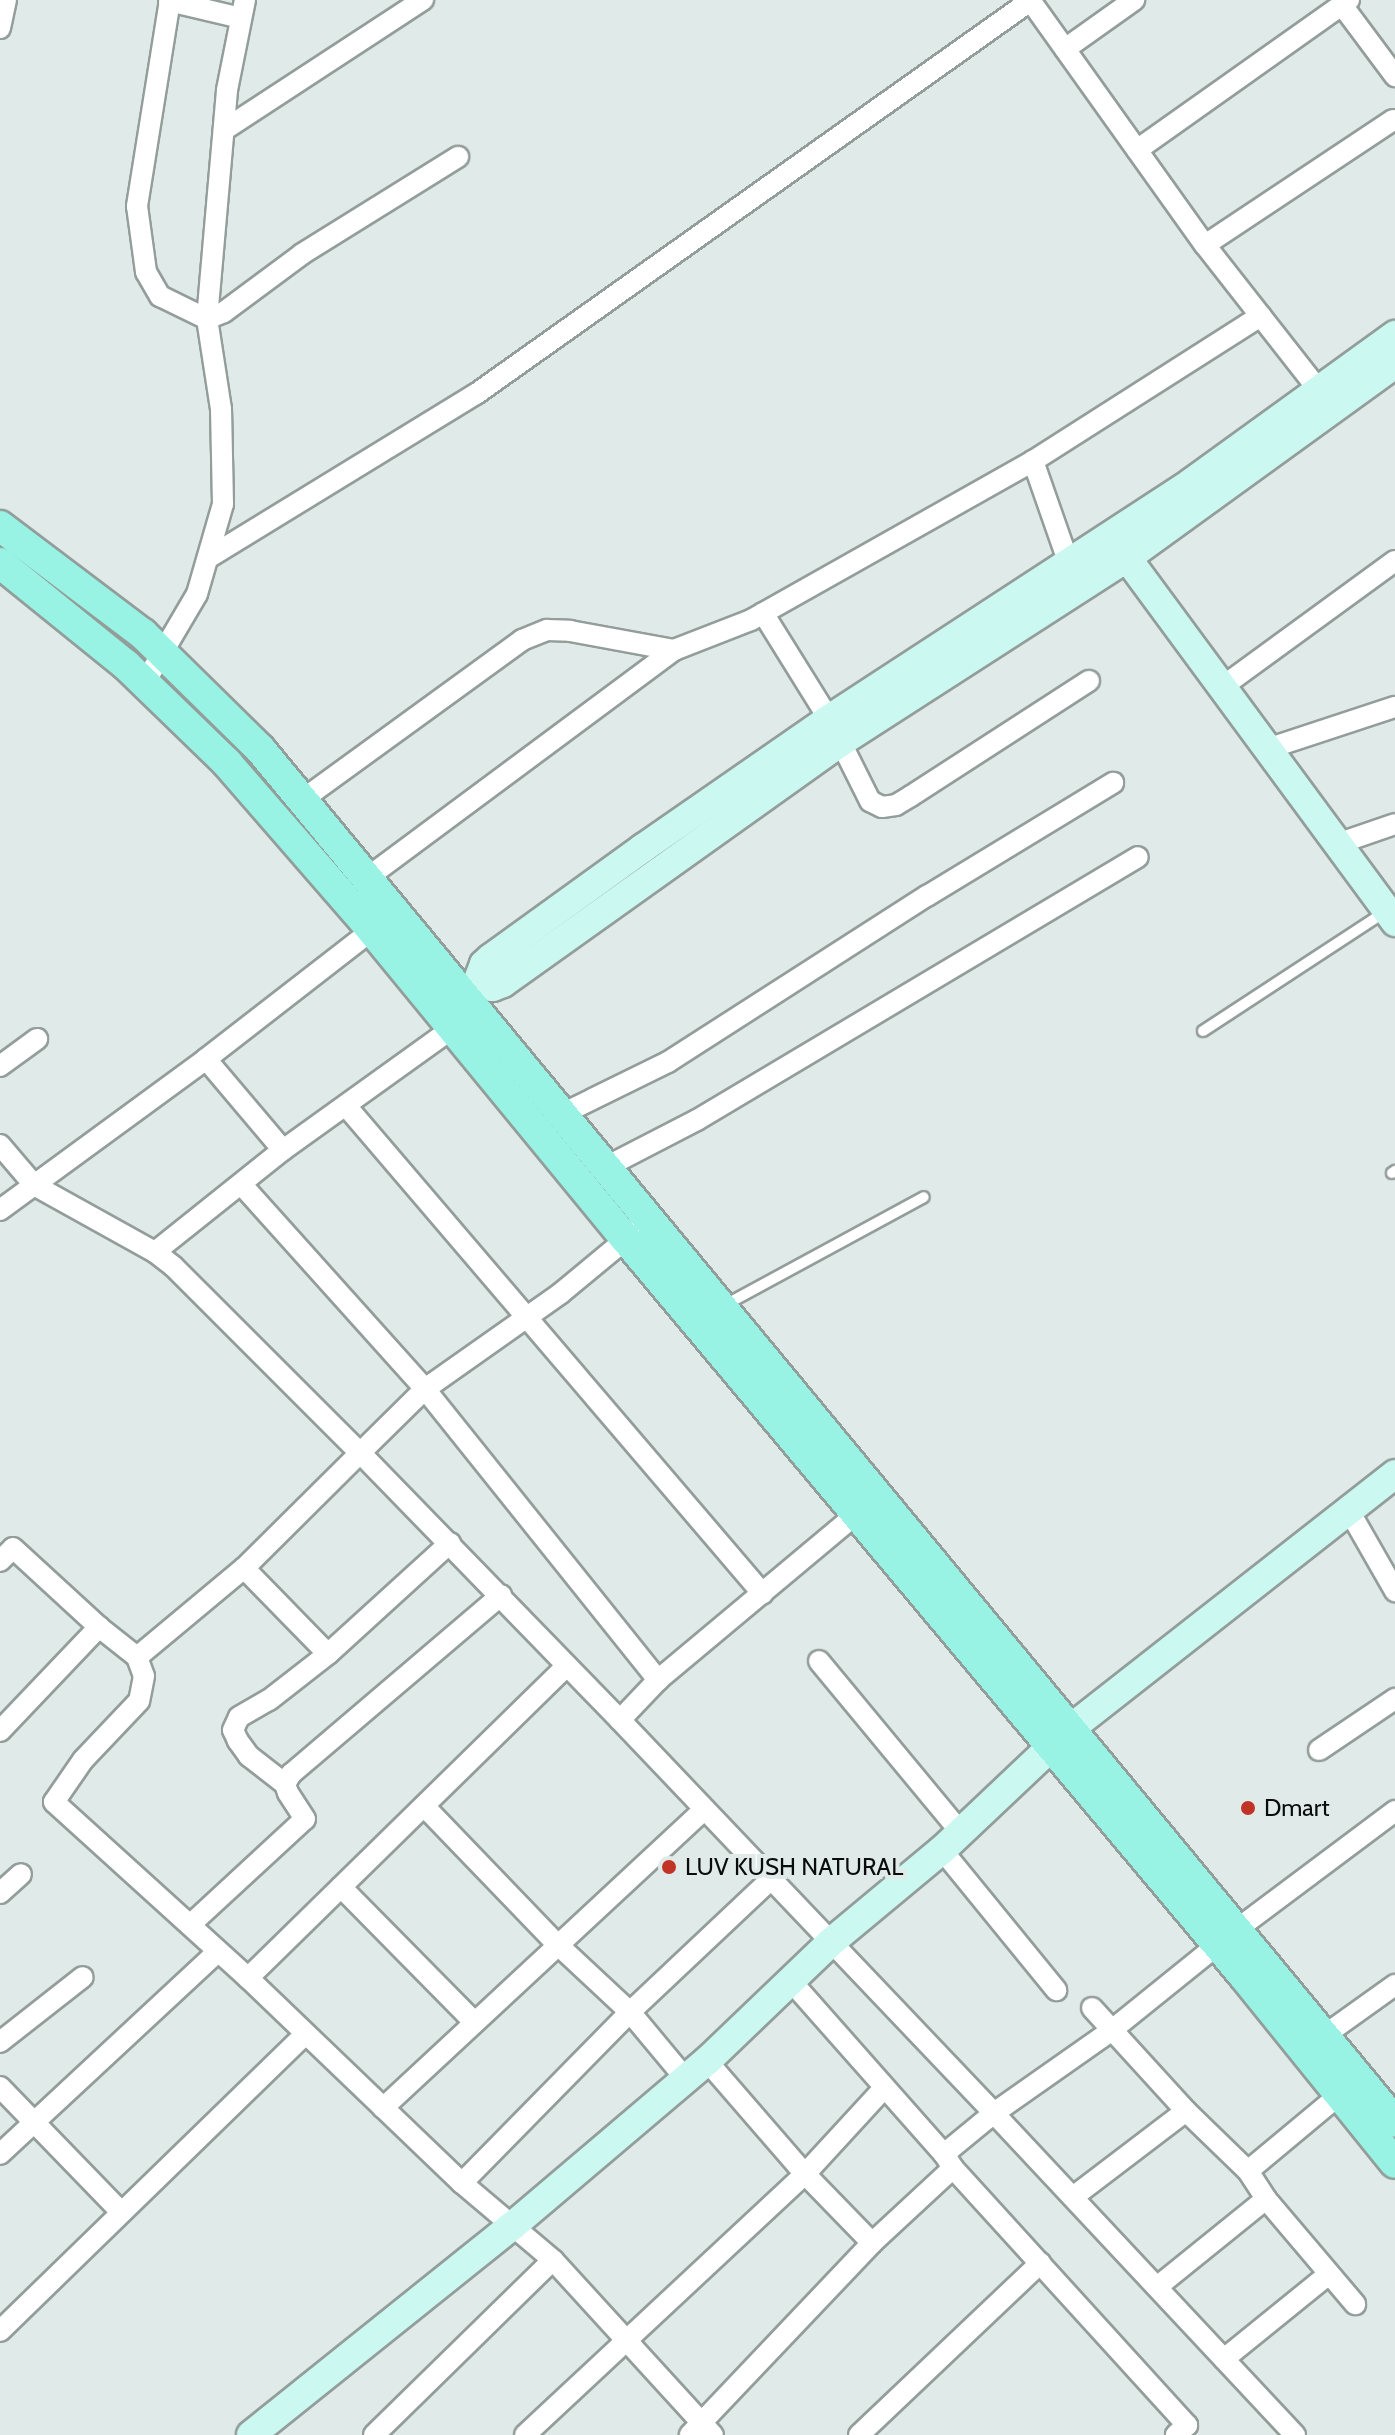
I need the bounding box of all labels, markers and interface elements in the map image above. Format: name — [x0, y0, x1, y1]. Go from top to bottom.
place label: Dmart — [1264, 1794, 1330, 1822]
marker: Dmart — [1239, 1799, 1257, 1817]
place label: LUV KUSH NATURAL — [685, 1853, 903, 1881]
marker: LUV KUSH NATURAL — [660, 1858, 678, 1876]

